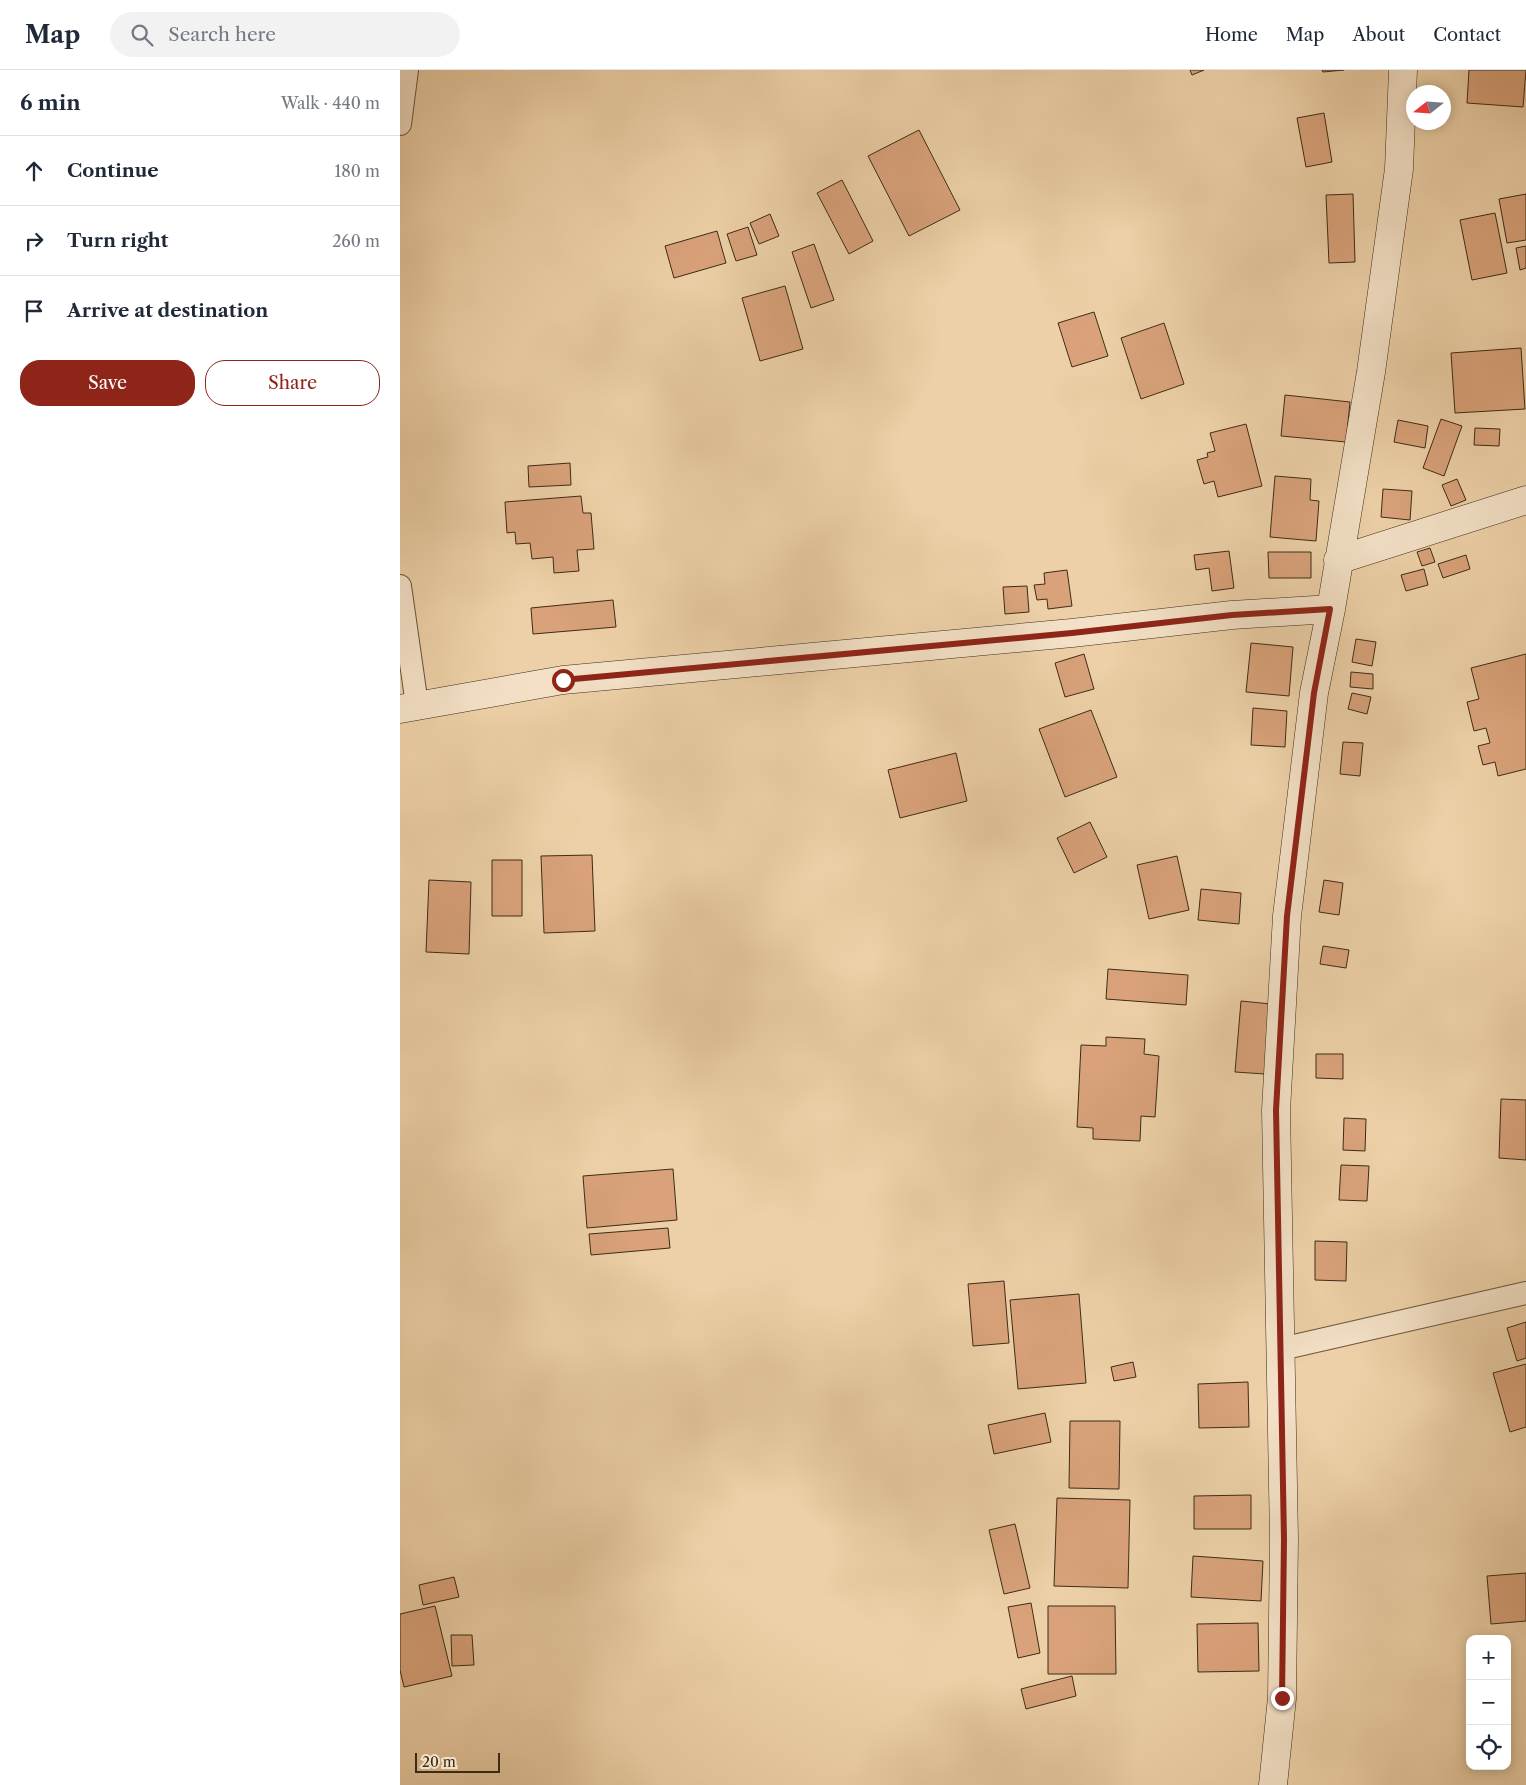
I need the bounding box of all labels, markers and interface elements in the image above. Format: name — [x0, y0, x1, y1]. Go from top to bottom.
search box — [110, 12, 460, 57]
text: Map — [25, 20, 80, 49]
icon: search — [128, 21, 156, 49]
text: Search here — [168, 23, 276, 46]
text: Home — [1205, 24, 1258, 46]
text: Map — [1286, 24, 1324, 46]
text: About — [1352, 24, 1405, 46]
text: Contact — [1433, 24, 1501, 46]
north arrow — [1406, 85, 1451, 130]
text: 6 min — [20, 90, 81, 115]
text: Walk · 440 m — [281, 93, 380, 113]
icon: ahead — [20, 157, 48, 185]
text: Continue — [67, 159, 159, 182]
text: 180 m — [334, 161, 380, 181]
icon: right — [20, 227, 48, 255]
text: Turn right — [67, 229, 168, 252]
text: 260 m — [332, 231, 380, 251]
icon: arrive — [20, 297, 48, 325]
text: Arrive at destination — [67, 299, 268, 322]
button: Save — [20, 360, 195, 406]
button: Share — [205, 360, 380, 406]
route start — [552, 669, 575, 692]
map controls — [1466, 1635, 1511, 1770]
button: + — [1466, 1635, 1511, 1680]
button: − — [1466, 1680, 1511, 1725]
route end — [1271, 1687, 1294, 1710]
button: locate — [1466, 1725, 1511, 1770]
scale bar — [415, 1750, 500, 1773]
text: 20 m — [422, 1753, 456, 1771]

